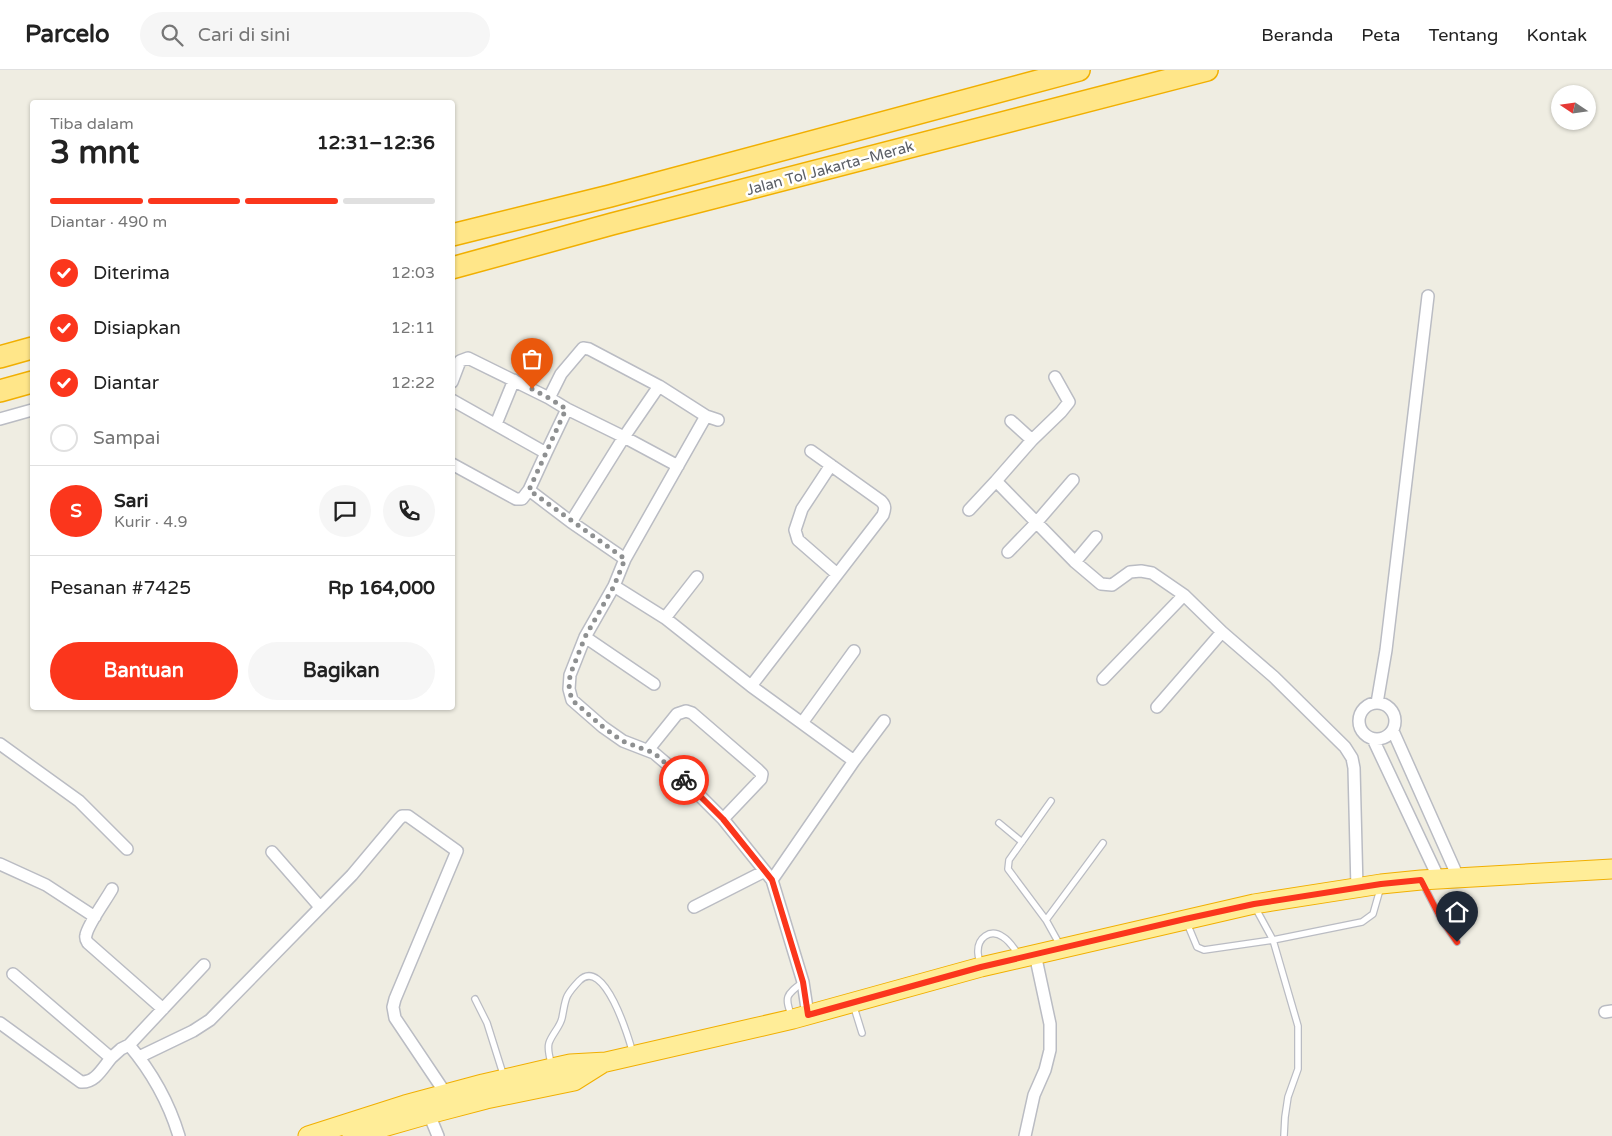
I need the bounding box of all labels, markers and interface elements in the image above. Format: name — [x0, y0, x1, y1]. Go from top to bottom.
search box — [140, 12, 490, 57]
text: Parcelo — [25, 20, 110, 49]
icon: search — [158, 21, 186, 49]
text: Cari di sini — [198, 24, 290, 46]
text: Beranda — [1261, 24, 1333, 46]
text: Peta — [1361, 24, 1400, 46]
text: Tentang — [1428, 24, 1498, 46]
text: Kontak — [1526, 24, 1587, 46]
north arrow — [1551, 85, 1596, 130]
map controls — [1551, 85, 1596, 130]
text: Tiba dalam — [50, 114, 134, 134]
text: 12:31–12:36 — [317, 132, 435, 154]
text: 3 mnt — [50, 134, 139, 172]
street label: Jalan Tol Jakarta–Merak — [744, 137, 916, 199]
text: Diantar · 490 m — [50, 212, 167, 232]
icon: check — [50, 259, 78, 287]
text: Diterima — [93, 262, 170, 284]
text: 12:03 — [391, 263, 435, 283]
icon: check — [50, 314, 78, 342]
text: Disiapkan — [93, 317, 181, 339]
text: 12:11 — [391, 318, 435, 338]
pin — [511, 338, 553, 389]
icon: bag — [518, 345, 546, 373]
icon: check — [50, 369, 78, 397]
text: Diantar — [93, 372, 159, 394]
text: 12:22 — [391, 373, 435, 393]
text: Sampai — [93, 427, 160, 449]
button: chat — [319, 485, 371, 537]
button: phone — [383, 485, 435, 537]
text: Sari — [114, 490, 148, 512]
text: S — [70, 500, 82, 522]
text: Kurir · 4.9 — [114, 512, 187, 532]
text: Pesanan #7425 — [50, 577, 191, 599]
text: Rp 164,000 — [328, 577, 435, 599]
button: Bantuan — [50, 642, 238, 700]
button: Bagikan — [248, 642, 435, 700]
courier — [659, 755, 709, 805]
icon: bike — [670, 766, 698, 794]
pin — [1436, 891, 1478, 942]
icon: home — [1443, 898, 1471, 926]

